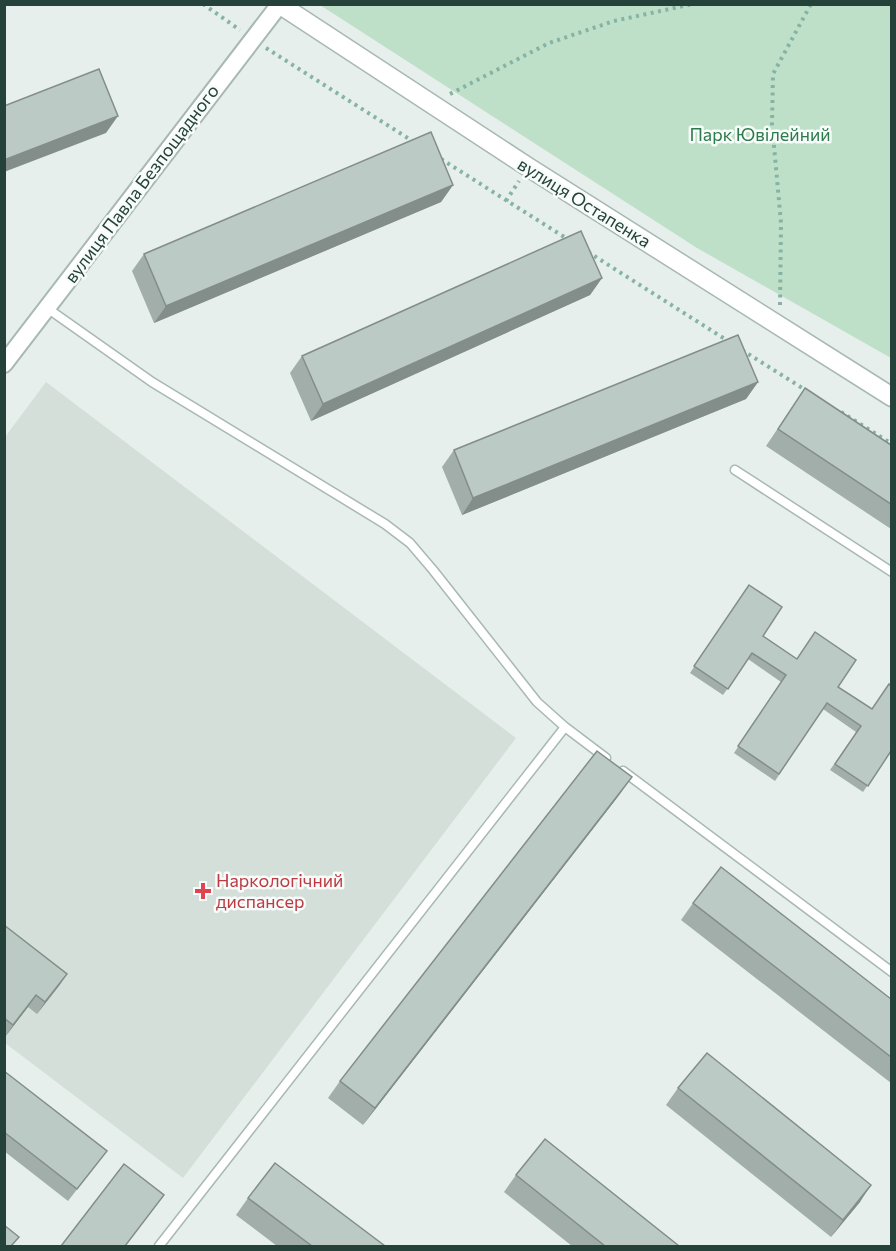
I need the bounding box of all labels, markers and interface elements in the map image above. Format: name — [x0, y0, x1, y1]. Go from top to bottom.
street label: вулиця Павла Безпощадного — [59, 80, 223, 287]
park label: Парк Ювілейний — [689, 123, 831, 145]
street label: вулиця Остапенка — [514, 152, 655, 252]
place label: Наркологічний диспансер — [216, 869, 343, 912]
marker: Наркологічний диспансер — [194, 882, 212, 900]

